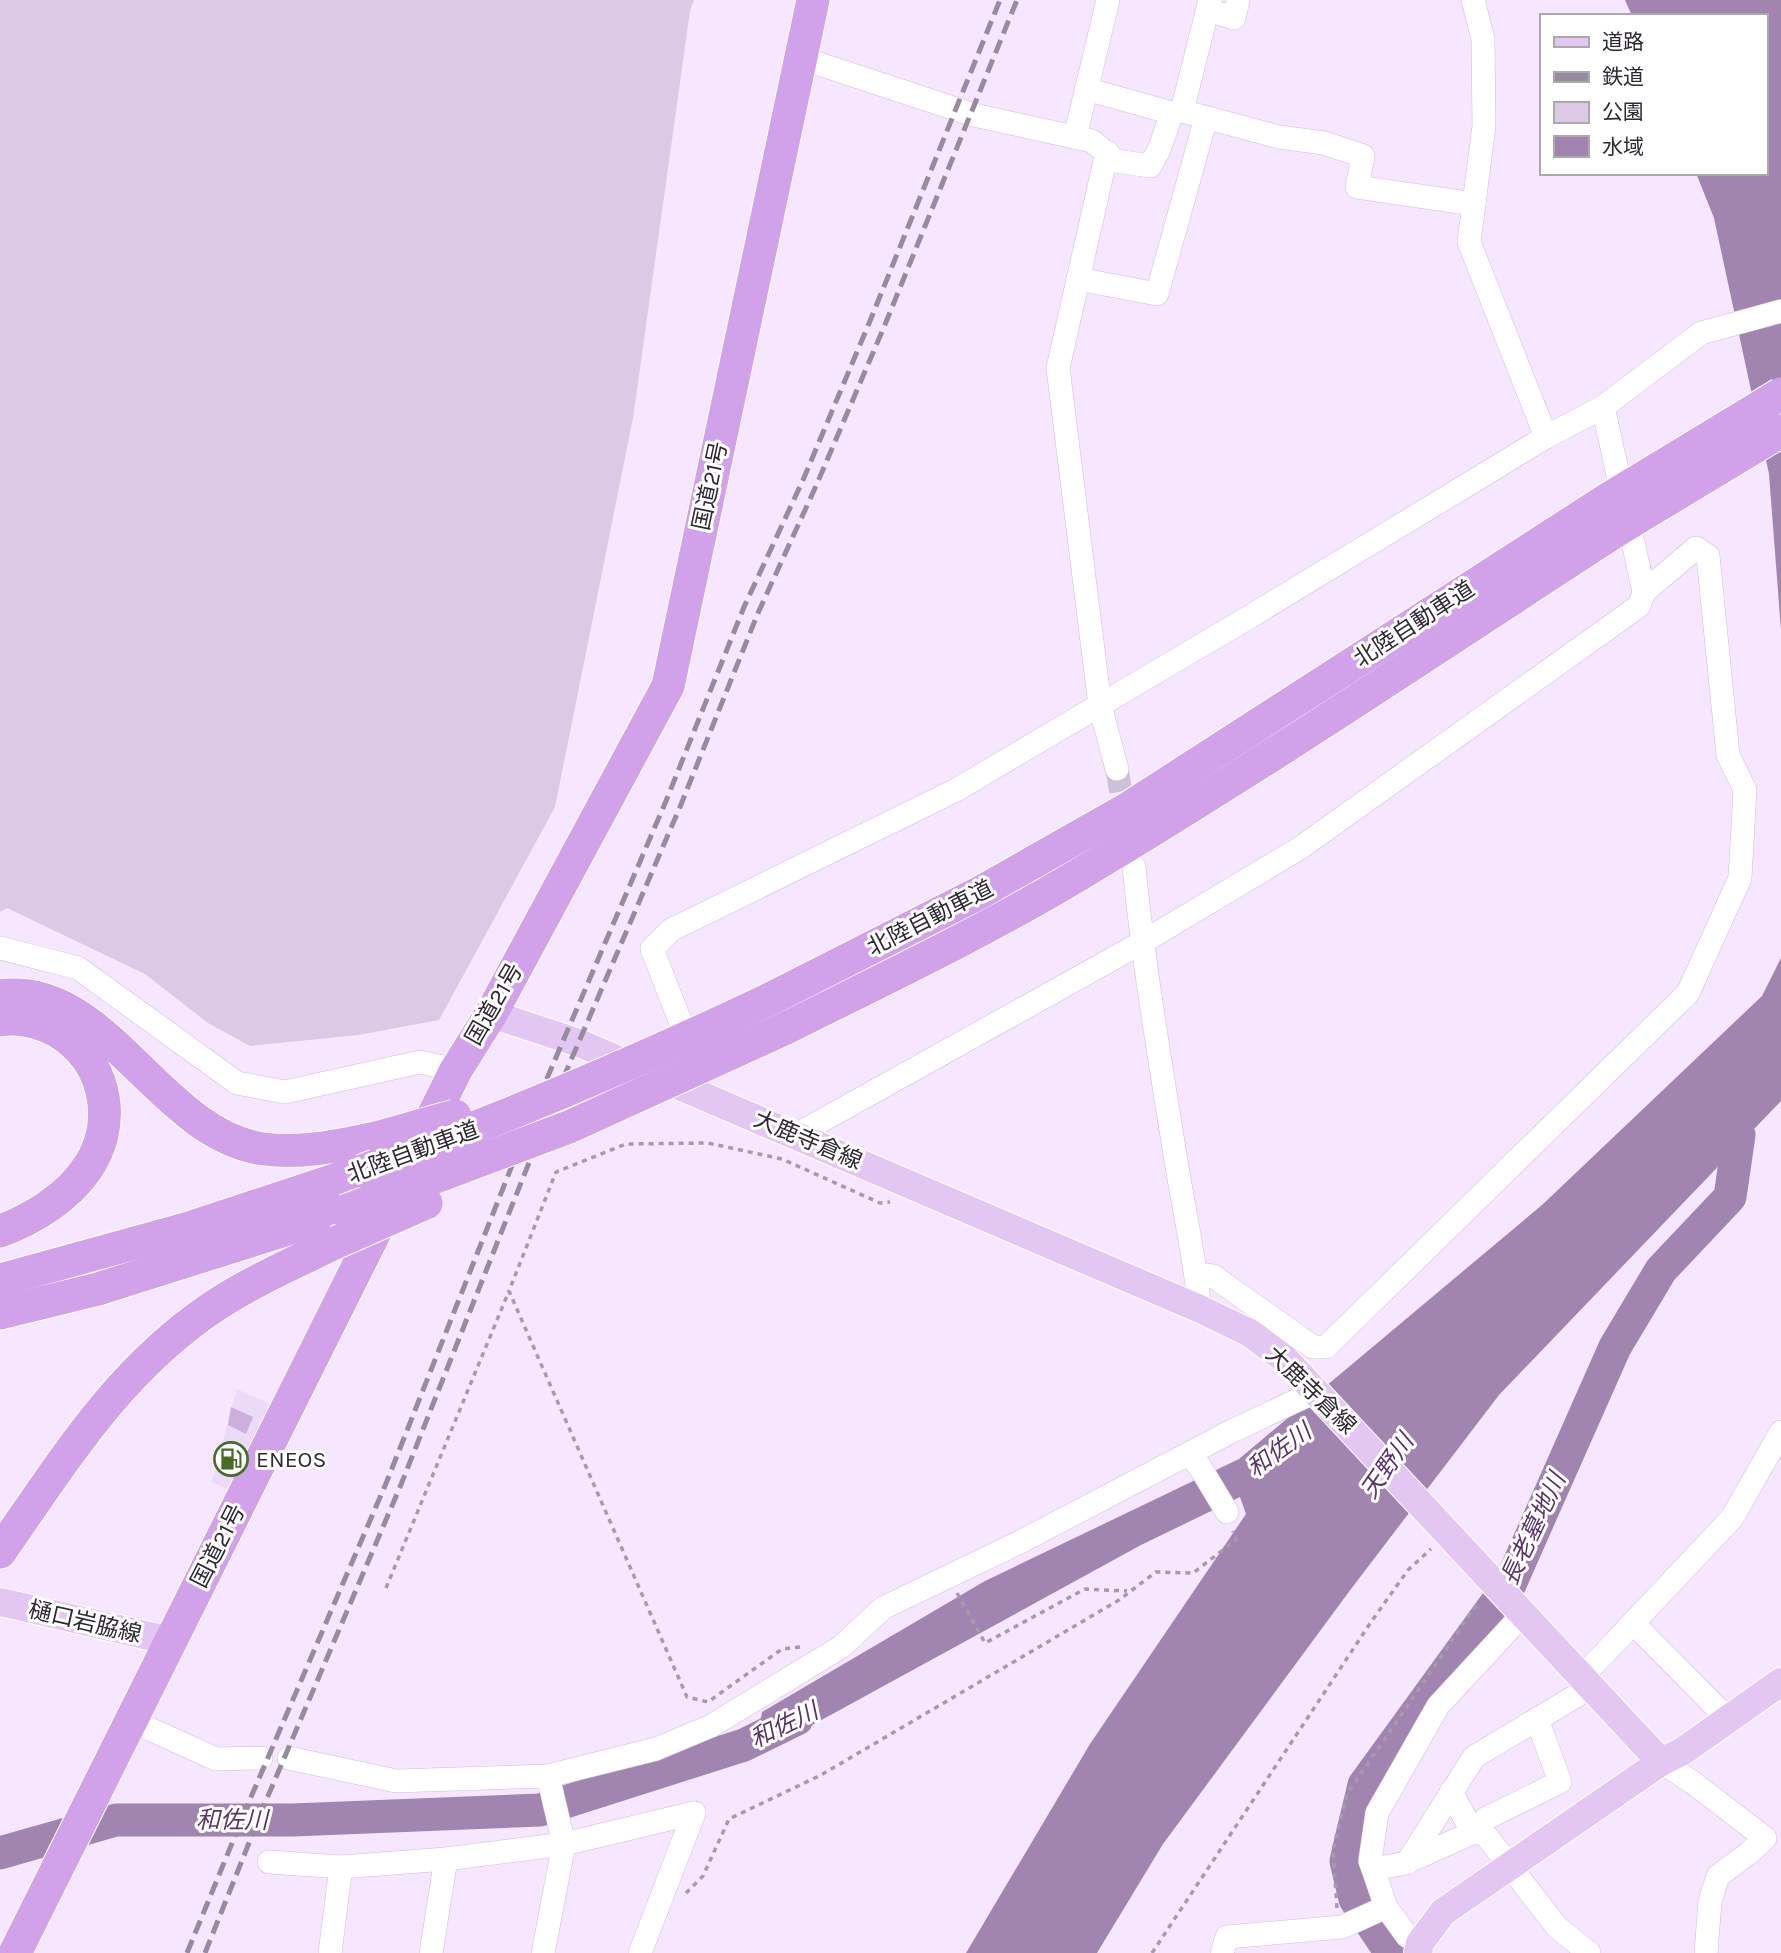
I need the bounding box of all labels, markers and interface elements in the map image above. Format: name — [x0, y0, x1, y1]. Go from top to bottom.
legend — [1540, 14, 1767, 175]
text: 道路 — [1602, 30, 1644, 54]
text: 鉄道 — [1602, 65, 1644, 89]
text: 公園 — [1602, 100, 1644, 124]
text: 水域 — [1602, 135, 1644, 159]
street label: 国道21号 — [687, 439, 733, 533]
street label: 北陸自動車道 — [1349, 575, 1479, 673]
street label: 北陸自動車道 — [862, 875, 998, 961]
street label: 国道21号 — [460, 958, 528, 1050]
street label: 大鹿寺倉線 — [750, 1105, 866, 1175]
street label: 北陸自動車道 — [344, 1116, 482, 1188]
street label: 大鹿寺倉線 — [1260, 1340, 1362, 1440]
water label: 和佐川 — [1242, 1416, 1319, 1482]
water label: 天野川 — [1355, 1426, 1421, 1504]
fuel station icon: ENEOS — [212, 1440, 250, 1478]
place label: ENEOS — [256, 1446, 326, 1473]
water label: 長老墓地川 — [1495, 1466, 1572, 1589]
street label: 国道21号 — [186, 1500, 250, 1592]
street label: 樋口岩脇線 — [26, 1596, 144, 1648]
water label: 和佐川 — [746, 1695, 825, 1753]
water label: 和佐川 — [196, 1806, 271, 1834]

